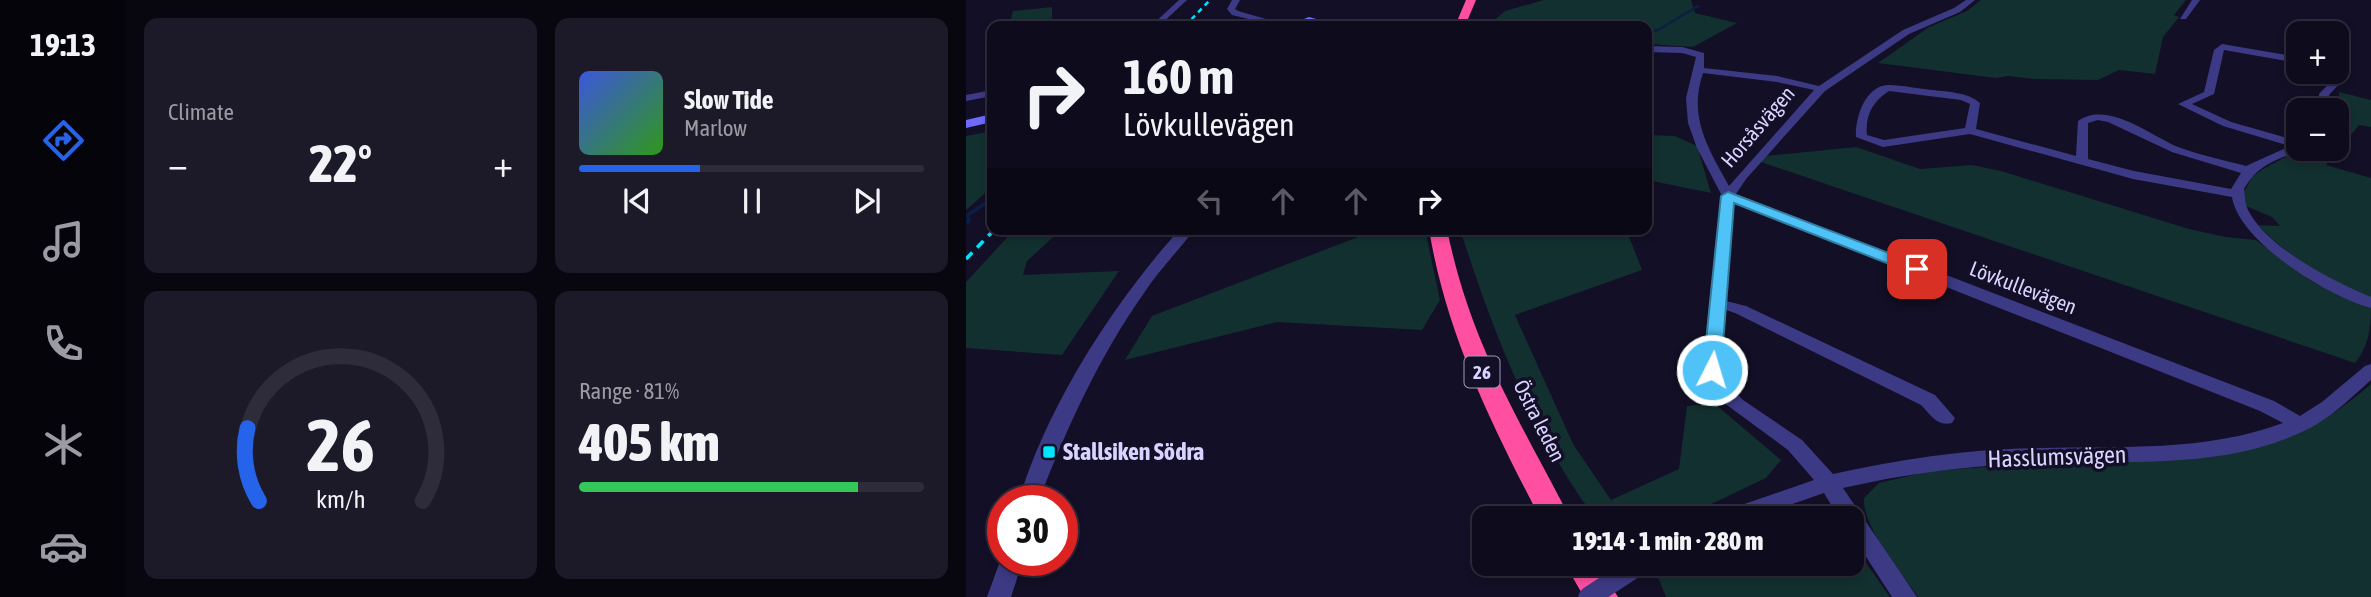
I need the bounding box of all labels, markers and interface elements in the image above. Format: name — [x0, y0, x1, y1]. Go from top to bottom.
map controls — [2286, 21, 2349, 161]
button: + — [2286, 21, 2349, 84]
text: 19:13 — [30, 26, 96, 63]
text: 160 m — [1123, 48, 1234, 104]
icon: right — [1008, 49, 1099, 140]
street label: Horsåsvägen — [1716, 81, 1799, 172]
text: Slow Tide — [684, 85, 774, 115]
button: − — [2286, 98, 2349, 161]
text: Climate — [168, 99, 234, 125]
text: Lövkullevägen — [1123, 106, 1295, 143]
text: Marlow — [684, 115, 747, 141]
icon: directions — [39, 116, 88, 165]
text: 22° — [309, 133, 372, 193]
text: − — [168, 142, 188, 185]
text: + — [493, 142, 513, 185]
icon: previous — [618, 182, 656, 220]
icon: pause — [733, 182, 771, 220]
icon: next — [848, 182, 886, 220]
icon: left — [1191, 182, 1229, 220]
icon: ahead — [1264, 182, 1302, 220]
icon: ahead — [1337, 182, 1375, 220]
icon: right — [1410, 182, 1448, 220]
icon: music — [39, 217, 88, 266]
pin — [1887, 239, 1947, 299]
icon: arrive — [1898, 250, 1936, 288]
street label: Lövkullevägen — [1966, 256, 2080, 318]
icon: phone — [39, 319, 88, 368]
position arrow — [1675, 333, 1749, 407]
road number: 26 — [1464, 356, 1500, 388]
street label: Östra leden — [1509, 376, 1571, 465]
text: Range · 81% — [579, 378, 679, 404]
text: 26 — [306, 403, 375, 486]
text: 405 km — [579, 412, 720, 472]
icon: climate — [39, 420, 88, 469]
place label: Stallsiken Södra — [1063, 438, 1204, 465]
street label: Hasslumsvägen — [1987, 441, 2127, 472]
marker: Stallsiken Södra — [1041, 444, 1057, 460]
text: km/h — [316, 485, 365, 513]
speed limit sign: 30 — [987, 485, 1078, 576]
icon: car — [39, 522, 88, 571]
text: 19:14 · 1 min · 280 m — [1573, 526, 1763, 556]

